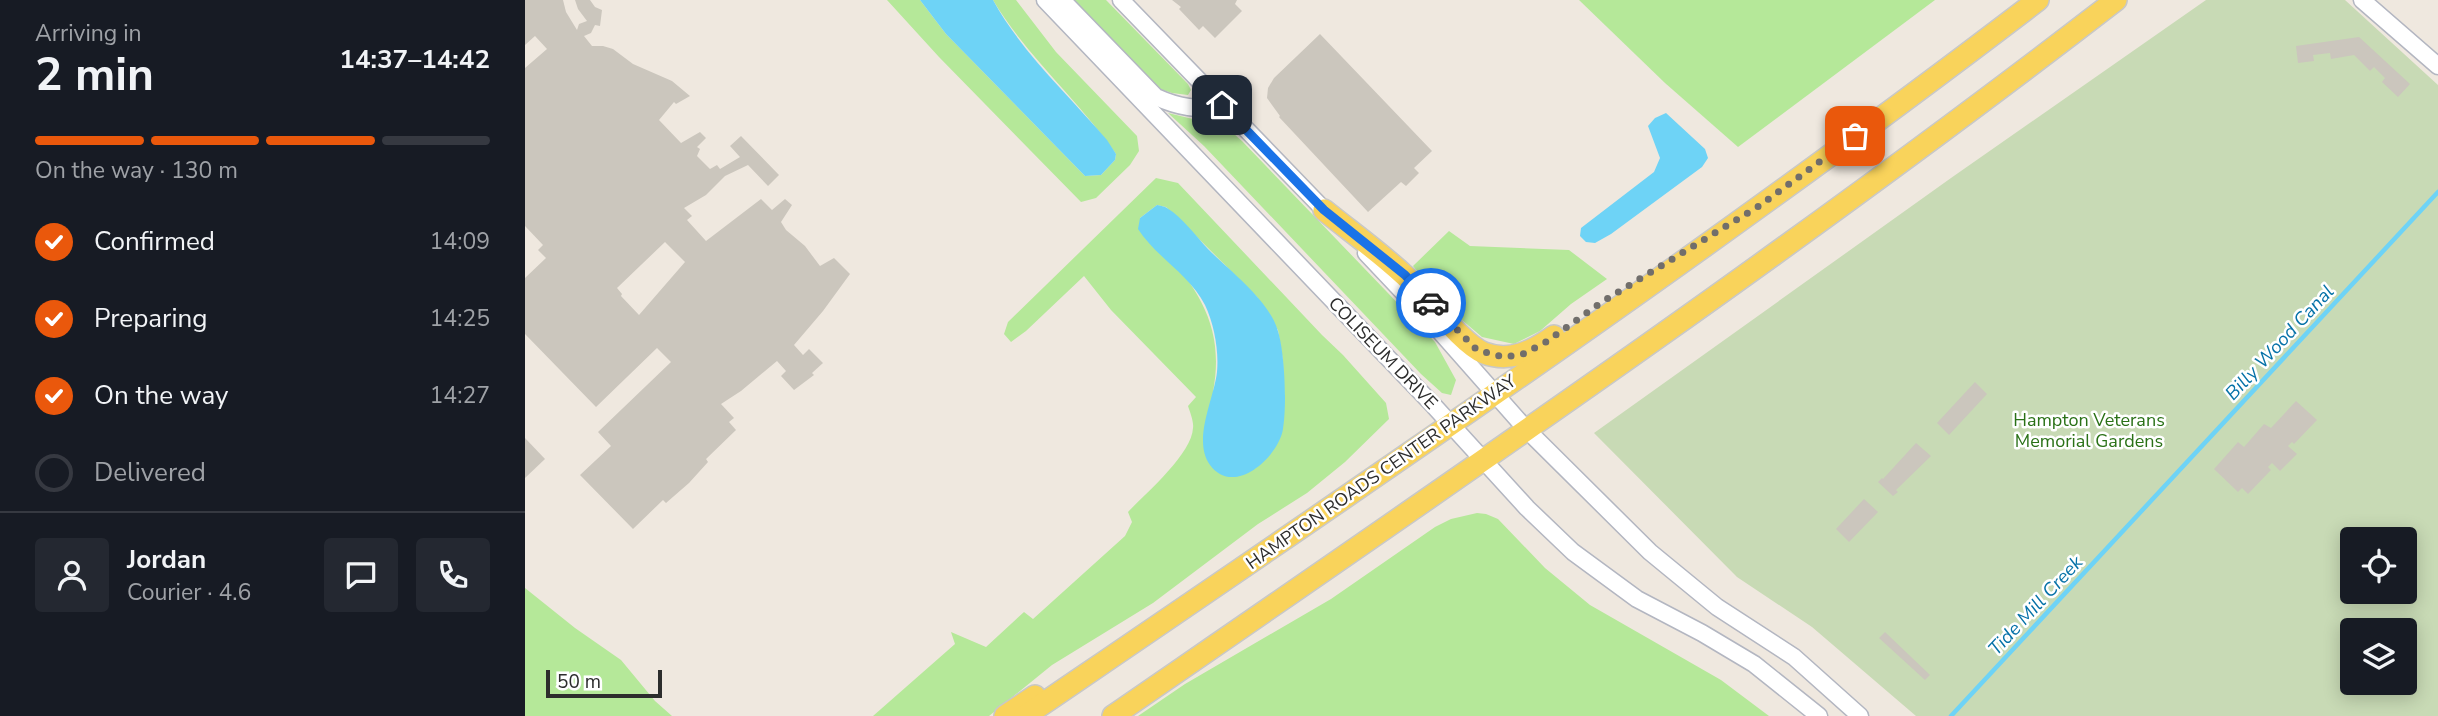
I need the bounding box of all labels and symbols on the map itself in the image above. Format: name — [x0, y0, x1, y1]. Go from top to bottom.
pin — [1192, 75, 1252, 135]
pin — [1825, 106, 1885, 166]
courier — [1396, 268, 1466, 338]
water label: Billy Wood Canal — [2219, 279, 2340, 406]
street label: COLISEUM DRIVE — [1323, 292, 1443, 414]
street label: HAMPTON ROADS CENTER PARKWAY — [1241, 369, 1521, 575]
park label: Hampton Veterans Memorial Gardens — [2013, 408, 2165, 453]
water label: Tide Mill Creek — [1983, 550, 2089, 661]
scale bar — [546, 667, 661, 699]

